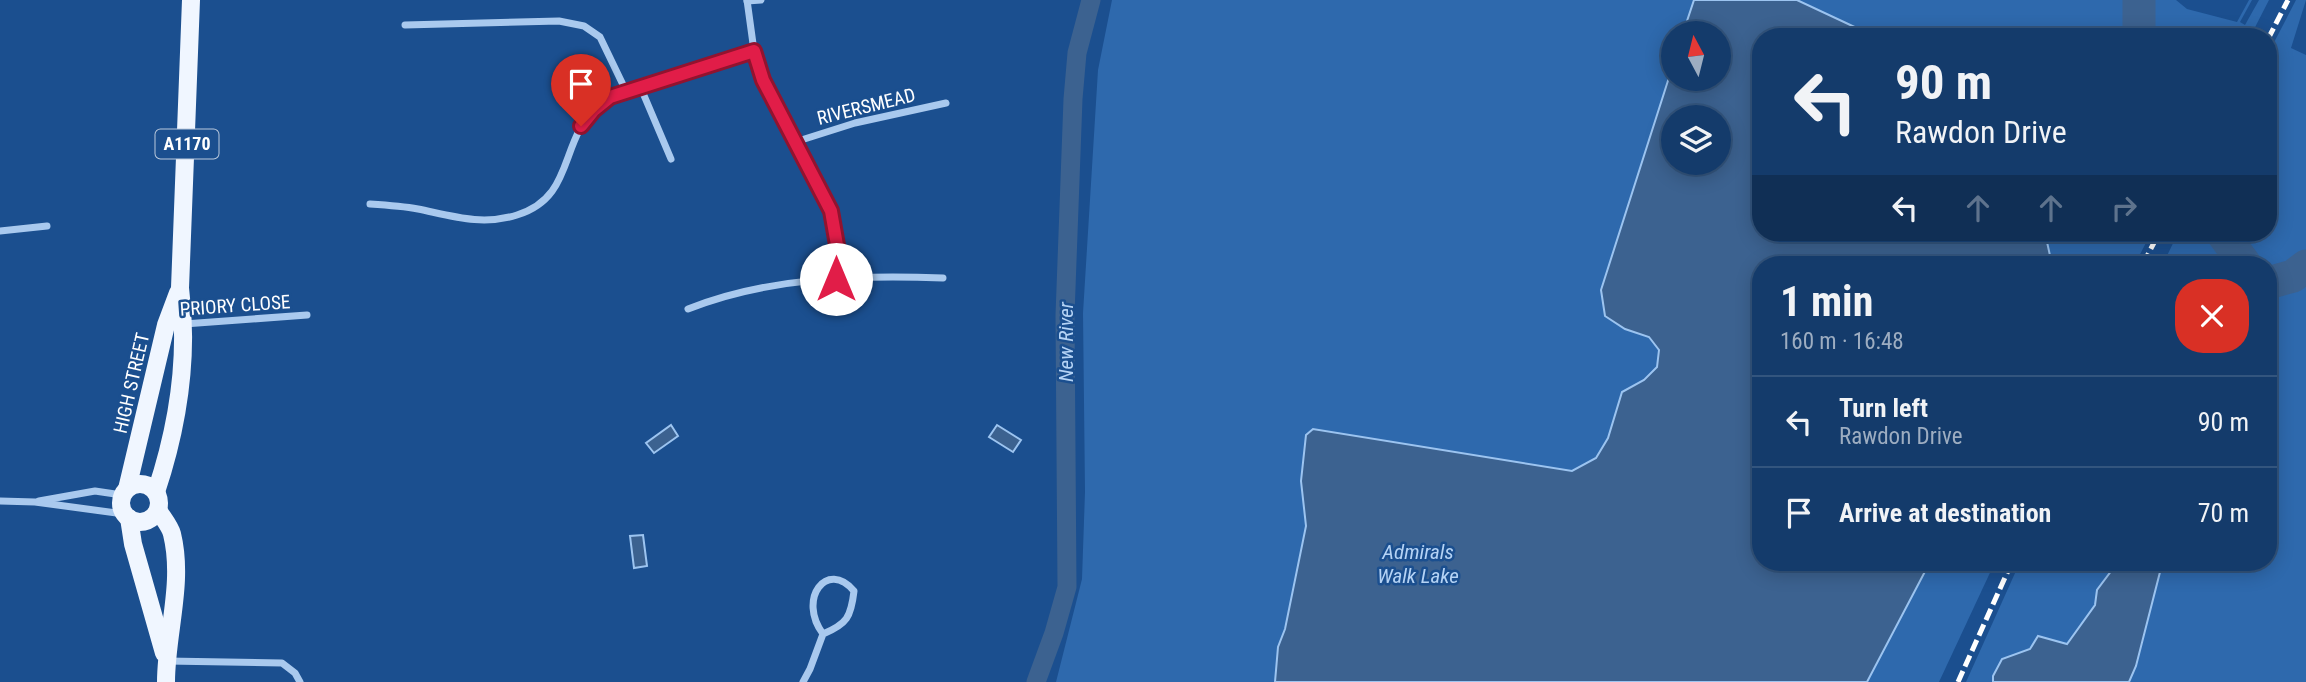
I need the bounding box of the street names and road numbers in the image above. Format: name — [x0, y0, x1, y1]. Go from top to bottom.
street label: RIVERSMEAD — [815, 83, 918, 130]
road number: A1170 — [156, 130, 218, 159]
street label: PRIORY CLOSE — [179, 290, 291, 321]
street label: HIGH STREET — [109, 330, 154, 436]

